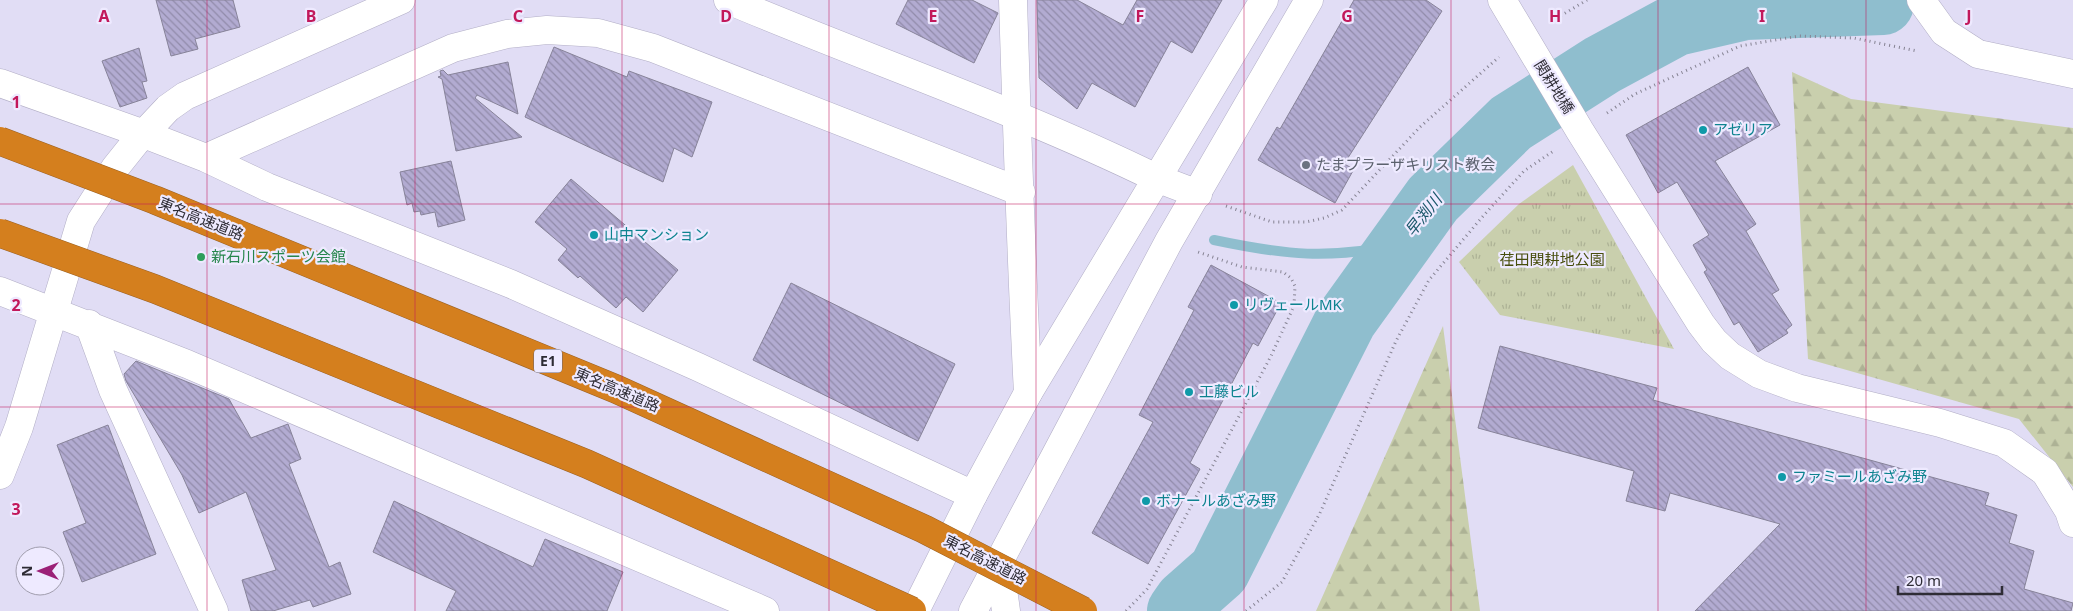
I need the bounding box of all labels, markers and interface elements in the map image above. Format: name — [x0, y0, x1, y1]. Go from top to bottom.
text: A — [98, 5, 110, 27]
text: B — [306, 5, 316, 27]
text: C — [513, 5, 523, 27]
text: D — [720, 5, 732, 27]
text: E — [929, 5, 938, 27]
text: F — [1136, 5, 1144, 27]
text: G — [1341, 5, 1353, 27]
text: H — [1549, 5, 1561, 27]
text: I — [1759, 5, 1765, 27]
text: J — [1964, 5, 1972, 27]
street label: 関耕地橋 — [1530, 56, 1579, 117]
text: 1 — [11, 91, 21, 113]
place label: アゼリア — [1713, 119, 1773, 139]
marker: アゼリア — [1697, 124, 1709, 136]
place label: たまプラーザキリスト教会 — [1316, 154, 1495, 174]
marker: たまプラーザキリスト教会 — [1300, 159, 1312, 171]
water label: 早渕川 — [1400, 188, 1448, 241]
street label: 東名高速道路 — [156, 192, 247, 244]
place label: 山中マンション — [604, 224, 709, 244]
marker: 山中マンション — [588, 229, 600, 241]
place label: 新石川スポーツ会館 — [211, 246, 346, 266]
park label: 荏田関耕地公園 — [1499, 249, 1605, 269]
marker: 新石川スポーツ会館 — [195, 251, 207, 263]
text: 2 — [11, 294, 21, 316]
place label: リヴェールMK — [1244, 294, 1343, 314]
marker: リヴェールMK — [1228, 299, 1240, 311]
road number: E1 — [534, 350, 562, 372]
street label: 東名高速道路 — [572, 362, 663, 416]
place label: 工藤ビル — [1199, 381, 1259, 401]
marker: 工藤ビル — [1183, 386, 1195, 398]
place label: ファミールあざみ野 — [1792, 466, 1927, 486]
marker: ファミールあざみ野 — [1776, 471, 1788, 483]
place label: ボナールあざみ野 — [1156, 490, 1276, 510]
marker: ボナールあざみ野 — [1140, 495, 1152, 507]
text: 3 — [11, 498, 21, 520]
street label: 東名高速道路 — [941, 530, 1030, 588]
north arrow — [15, 546, 65, 596]
scale bar — [1898, 564, 2002, 596]
text: N — [17, 565, 36, 577]
text: 20 m — [1906, 570, 1941, 590]

